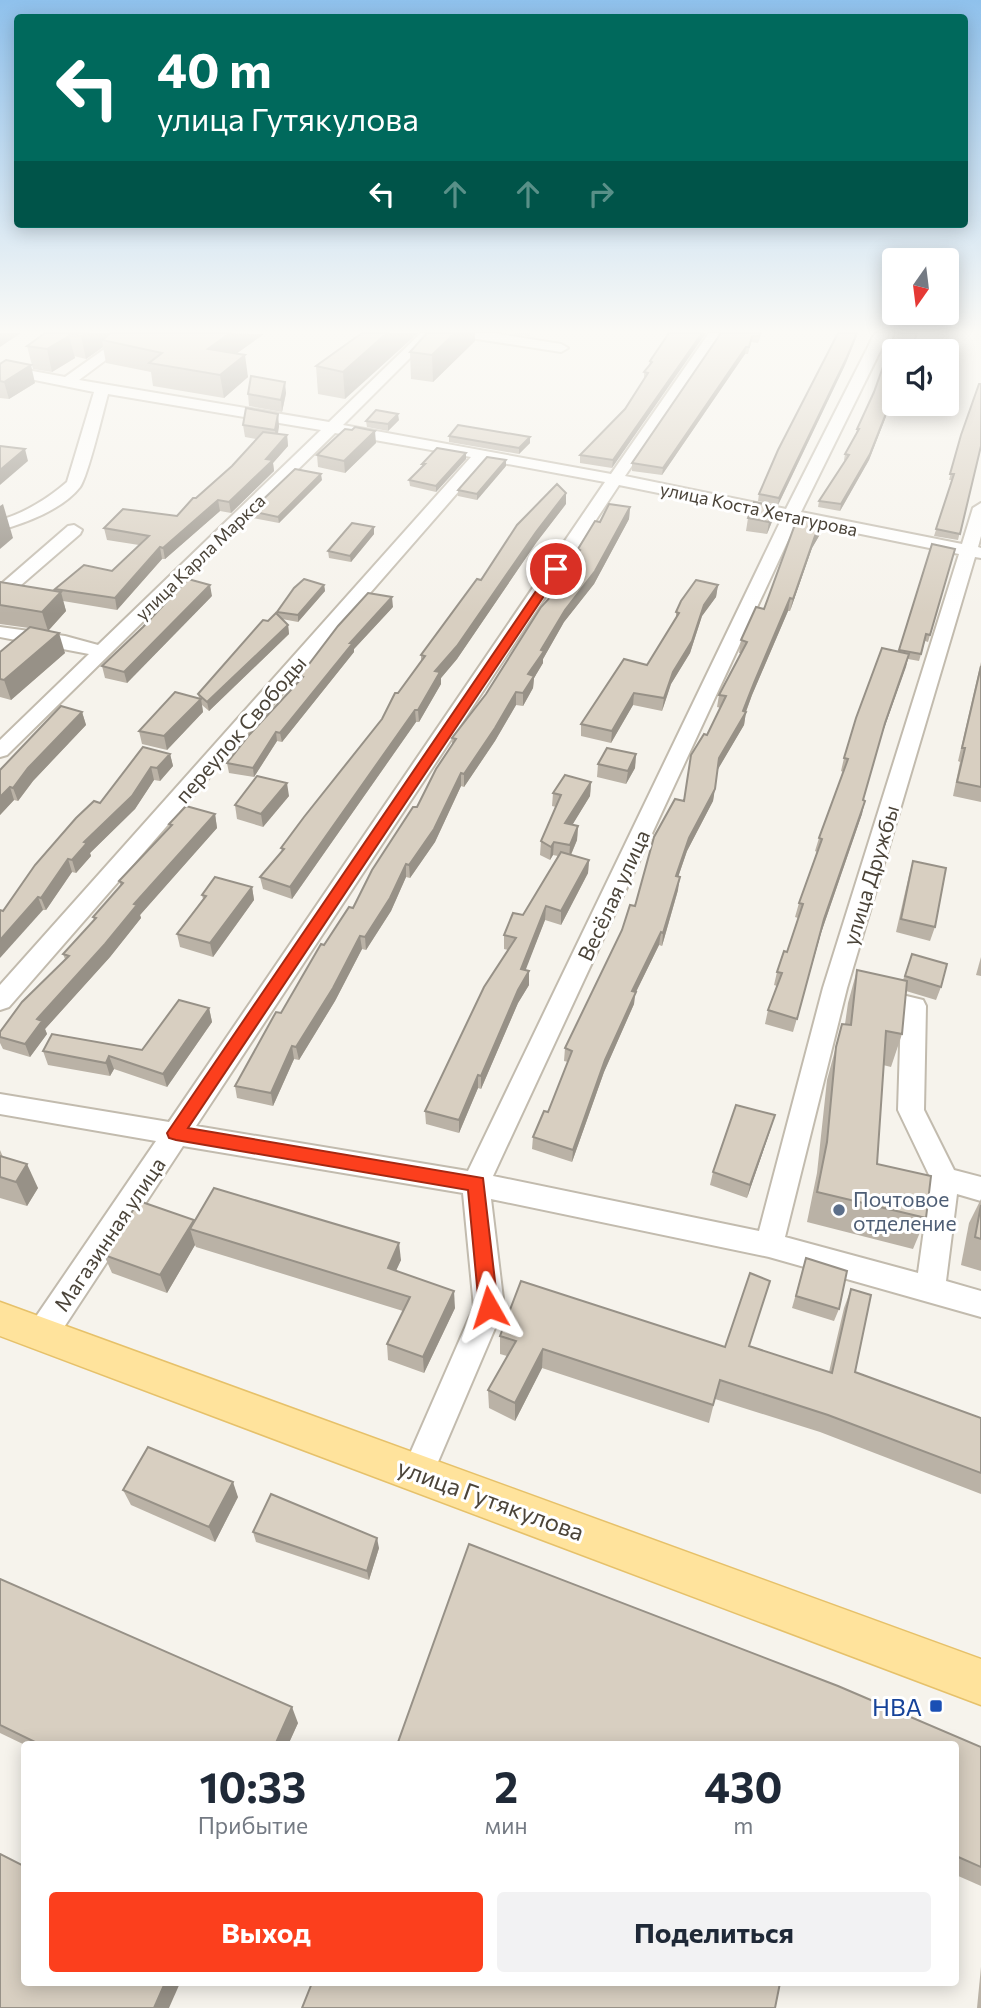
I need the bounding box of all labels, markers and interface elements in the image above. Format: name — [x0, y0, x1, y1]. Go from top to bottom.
text: 40 m — [157, 38, 272, 98]
icon: left — [42, 42, 133, 133]
text: улица Гутякулова — [157, 98, 419, 138]
icon: left — [363, 175, 401, 213]
icon: ahead — [436, 175, 474, 213]
icon: ahead — [509, 175, 547, 213]
icon: right — [582, 175, 620, 213]
north arrow — [882, 248, 959, 326]
map controls — [882, 248, 959, 416]
button: sound — [882, 339, 959, 416]
street label: улица Коста Хетагурова — [658, 477, 860, 541]
street label: улица Карла Маркса — [130, 489, 270, 625]
pin — [526, 539, 586, 599]
icon: arrive — [537, 550, 575, 588]
street label: переулок Свободы — [169, 650, 311, 808]
street label: улица Дружбы — [837, 802, 903, 948]
street label: Весёлая улица — [572, 826, 654, 964]
street label: Магазинная улица — [48, 1152, 170, 1316]
place label: Почтовое отделение — [853, 1186, 957, 1235]
marker: Почтовое отделение — [831, 1202, 847, 1218]
position arrow — [452, 1270, 526, 1344]
street label: улица Гутякулова — [394, 1452, 588, 1546]
place label: НВА — [872, 1692, 922, 1721]
marker: НВА — [928, 1698, 944, 1714]
text: 10:33 — [200, 1760, 306, 1812]
text: 2 — [494, 1760, 518, 1812]
text: 430 — [704, 1760, 782, 1812]
text: Прибытие — [198, 1811, 308, 1839]
text: мин — [485, 1811, 528, 1839]
text: m — [733, 1811, 753, 1839]
button: Выход — [49, 1892, 483, 1972]
button: Поделиться — [497, 1892, 931, 1972]

